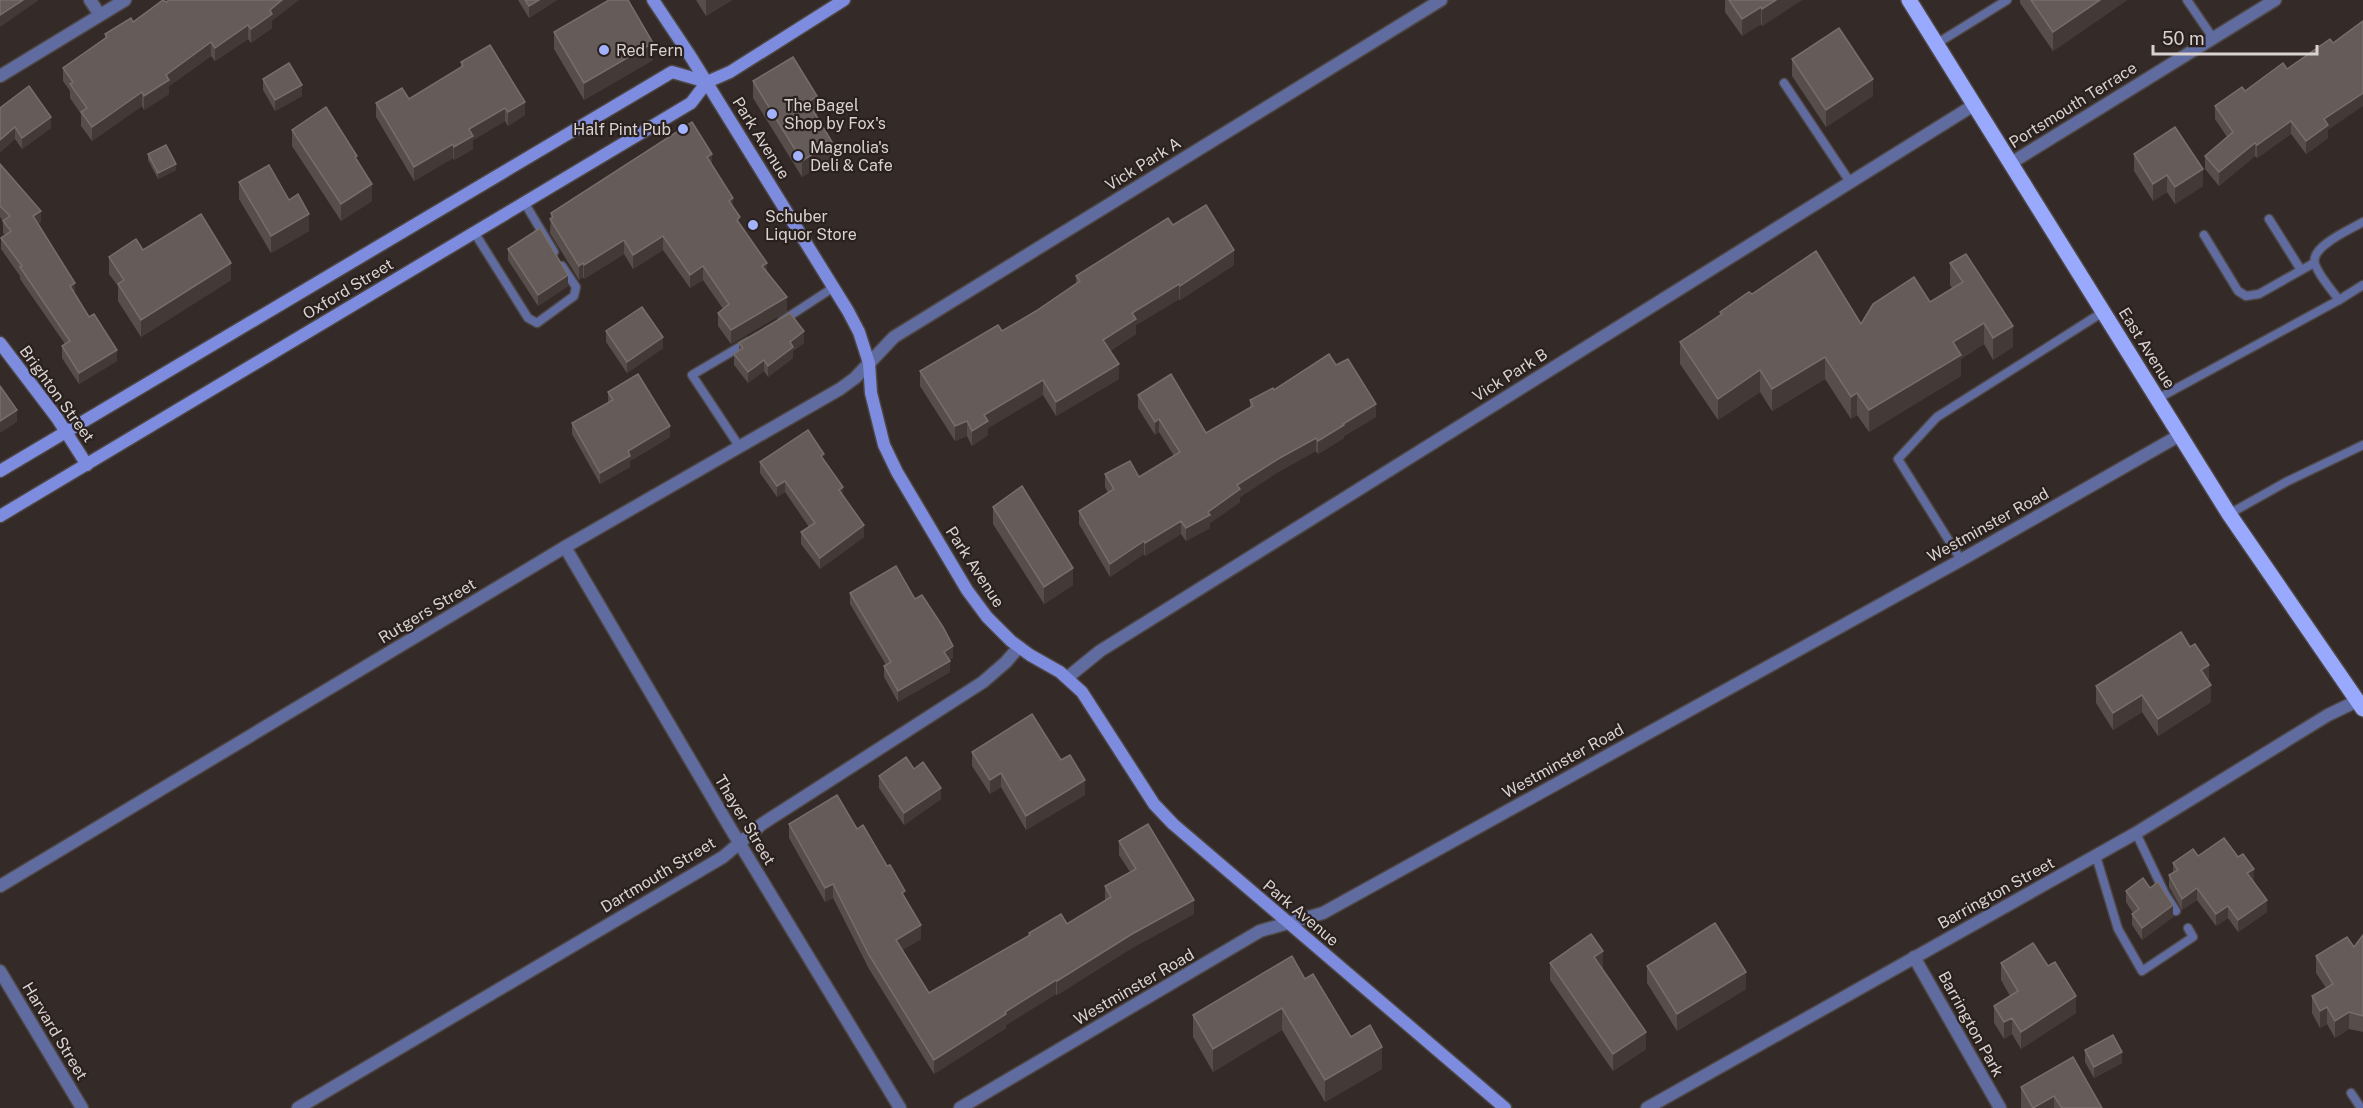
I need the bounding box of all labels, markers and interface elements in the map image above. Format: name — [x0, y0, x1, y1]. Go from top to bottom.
scale bar — [2153, 18, 2316, 56]
text: 50 m — [2162, 28, 2205, 49]
place label: Red Fern — [616, 41, 683, 60]
marker: Red Fern — [597, 43, 611, 57]
street label: Portsmouth Terrace — [2006, 58, 2140, 152]
street label: Park Avenue — [728, 94, 794, 182]
place label: The Bagel Shop by Fox's — [784, 96, 886, 133]
marker: The Bagel Shop by Fox's — [765, 107, 779, 121]
place label: Half Pint Pub — [573, 120, 671, 139]
marker: Half Pint Pub — [676, 122, 690, 136]
street label: Vick Park A — [1102, 133, 1184, 195]
place label: Magnolia's Deli & Cafe — [810, 138, 893, 175]
marker: Magnolia's Deli & Cafe — [791, 149, 805, 163]
place label: Schuber Liquor Store — [765, 207, 857, 244]
marker: Schuber Liquor Store — [746, 218, 760, 232]
street label: Oxford Street — [299, 255, 397, 323]
street label: East Avenue — [2115, 304, 2179, 392]
street label: Brighton Street — [16, 342, 98, 446]
street label: Vick Park B — [1469, 344, 1551, 406]
street label: Westminster Road — [1924, 484, 2052, 566]
street label: Park Avenue — [942, 523, 1008, 611]
street label: Rutgers Street — [375, 575, 479, 647]
street label: Westminster Road — [1499, 720, 1627, 802]
street label: Thayer Street — [711, 772, 779, 868]
street label: Dartmouth Street — [597, 833, 719, 917]
street label: Barrington Street — [1934, 853, 2058, 933]
street label: Park Avenue — [1259, 876, 1343, 950]
street label: Westminster Road — [1070, 945, 1198, 1029]
street label: Barrington Park — [1934, 968, 2008, 1080]
street label: Harvard Street — [18, 979, 92, 1083]

